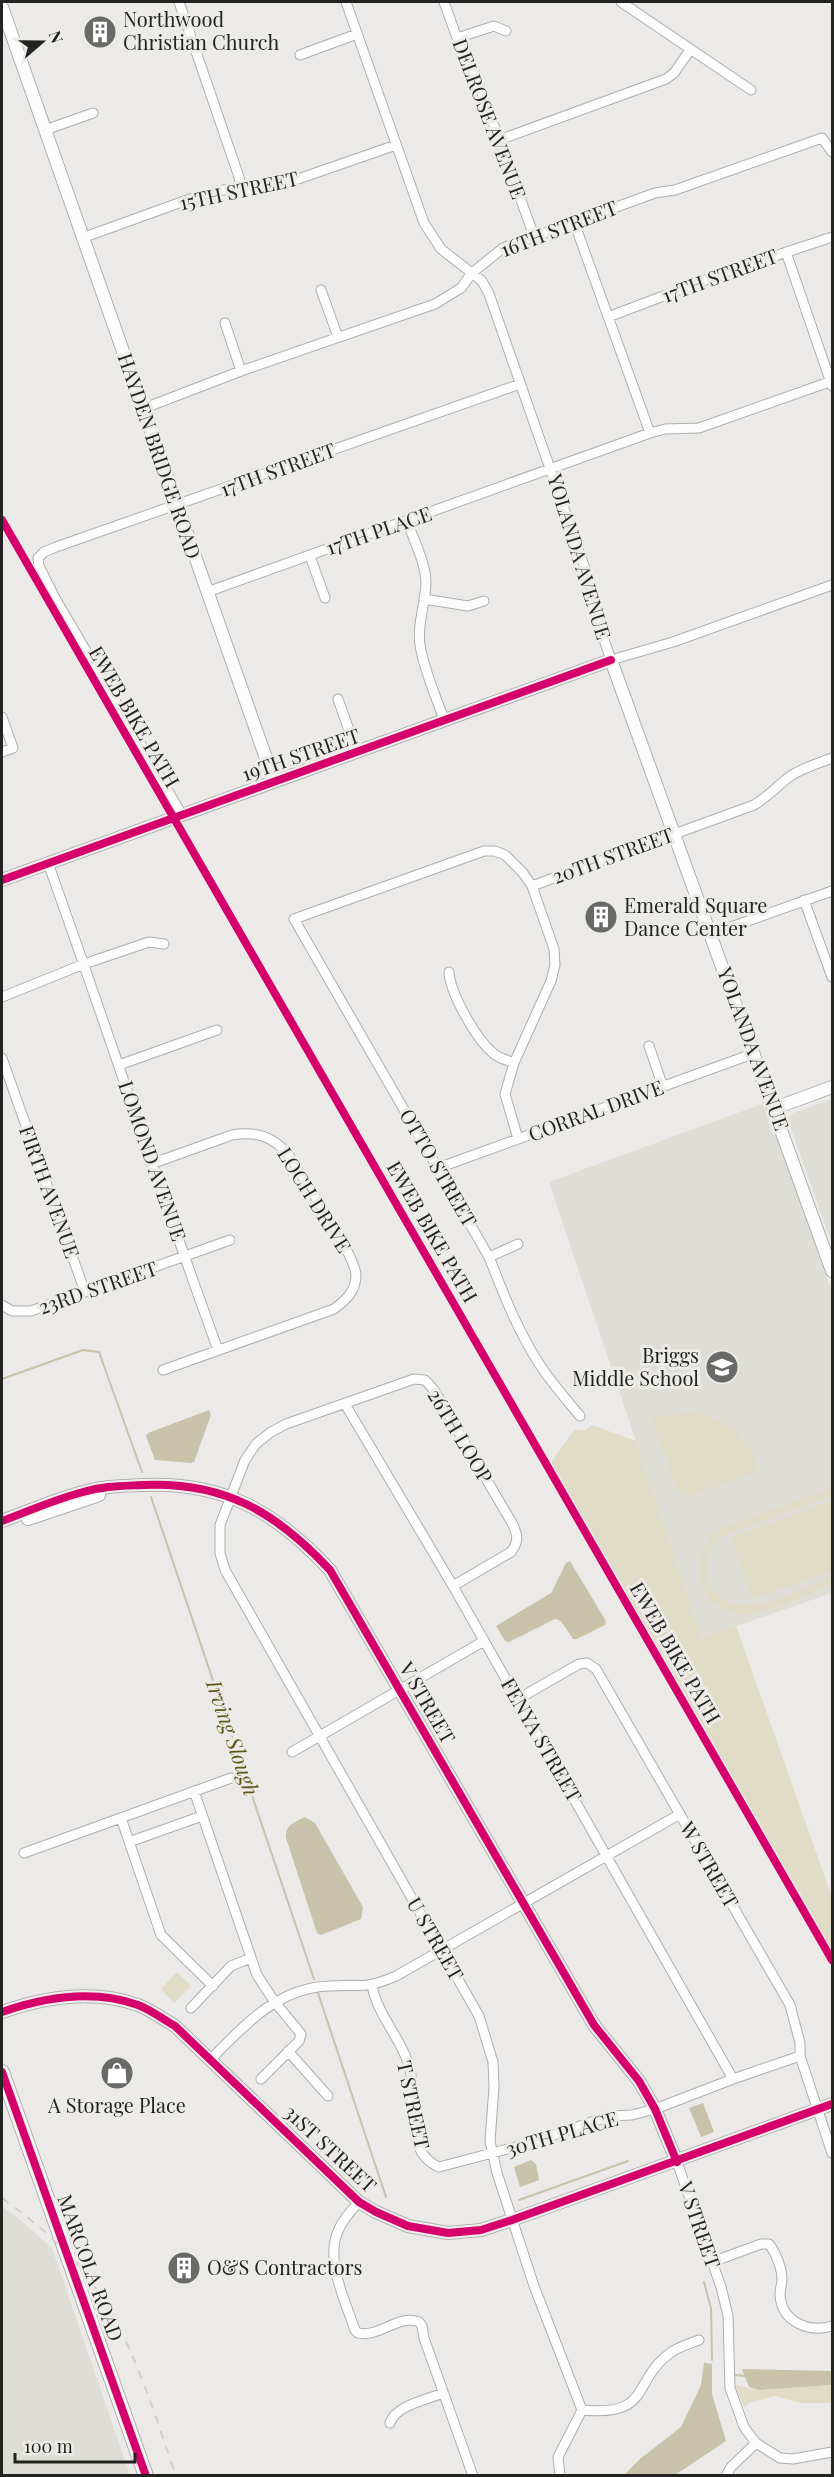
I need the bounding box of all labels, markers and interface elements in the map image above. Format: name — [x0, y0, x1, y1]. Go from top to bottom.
place label: Northwood Christian Church — [123, 5, 279, 55]
north arrow — [12, 12, 72, 72]
building icon: Northwood Christian Church — [82, 14, 118, 50]
text: N — [45, 28, 69, 46]
street label: DELROSE AVENUE — [447, 34, 533, 202]
street label: 15TH STREET — [177, 164, 301, 215]
street label: 16TH STREET — [496, 193, 621, 262]
street label: 17TH STREET — [658, 241, 781, 308]
street label: HAYDEN BRIDGE ROAD — [112, 349, 208, 562]
street label: 17TH STREET — [216, 435, 339, 502]
street label: YOLANDA AVENUE — [542, 470, 618, 642]
street label: 17TH PLACE — [322, 499, 435, 560]
street label: EWEB BIKE PATH — [84, 641, 187, 792]
street label: 19TH STREET — [238, 721, 363, 786]
street label: 20TH STREET — [548, 820, 677, 889]
place label: Emerald Square Dance Center — [624, 891, 767, 941]
building icon: Emerald Square Dance Center — [583, 899, 619, 935]
street label: YOLANDA AVENUE — [712, 962, 796, 1134]
street label: CORRAL DRIVE — [524, 1073, 667, 1147]
street label: LOMOND AVENUE — [113, 1077, 193, 1244]
street label: OTTO STREET — [395, 1103, 484, 1231]
street label: FIRTH AVENUE — [14, 1121, 87, 1261]
street label: LOCH DRIVE — [272, 1141, 358, 1257]
street label: EWEB BIKE PATH — [382, 1156, 485, 1307]
street label: 23RD STREET — [35, 1254, 161, 1320]
place label: Briggs Middle School — [572, 1341, 699, 1391]
school or university icon: Briggs Middle School — [704, 1349, 740, 1385]
street label: 26TH LOOP — [423, 1383, 500, 1488]
street label: EWEB BIKE PATH — [625, 1577, 728, 1728]
street label: V STREET — [394, 1656, 462, 1748]
street label: FENYA STREET — [496, 1672, 589, 1806]
water label: Irving Slough — [201, 1675, 267, 1799]
street label: W STREET — [674, 1815, 746, 1912]
street label: U STREET — [402, 1892, 471, 1985]
shop icon: A Storage Place — [99, 2055, 135, 2091]
street label: T STREET — [392, 2058, 437, 2151]
place label: A Storage Place — [47, 2091, 186, 2118]
street label: 31ST STREET — [279, 2098, 383, 2198]
street label: 30TH PLACE — [502, 2104, 621, 2161]
street label: V STREET — [673, 2177, 728, 2271]
street label: MARCOLA ROAD — [52, 2190, 131, 2345]
building icon: O&S Contractors — [166, 2250, 202, 2286]
place label: O&S Contractors — [207, 2253, 363, 2280]
scale bar — [15, 2426, 135, 2464]
text: 100 m — [24, 2434, 73, 2458]

